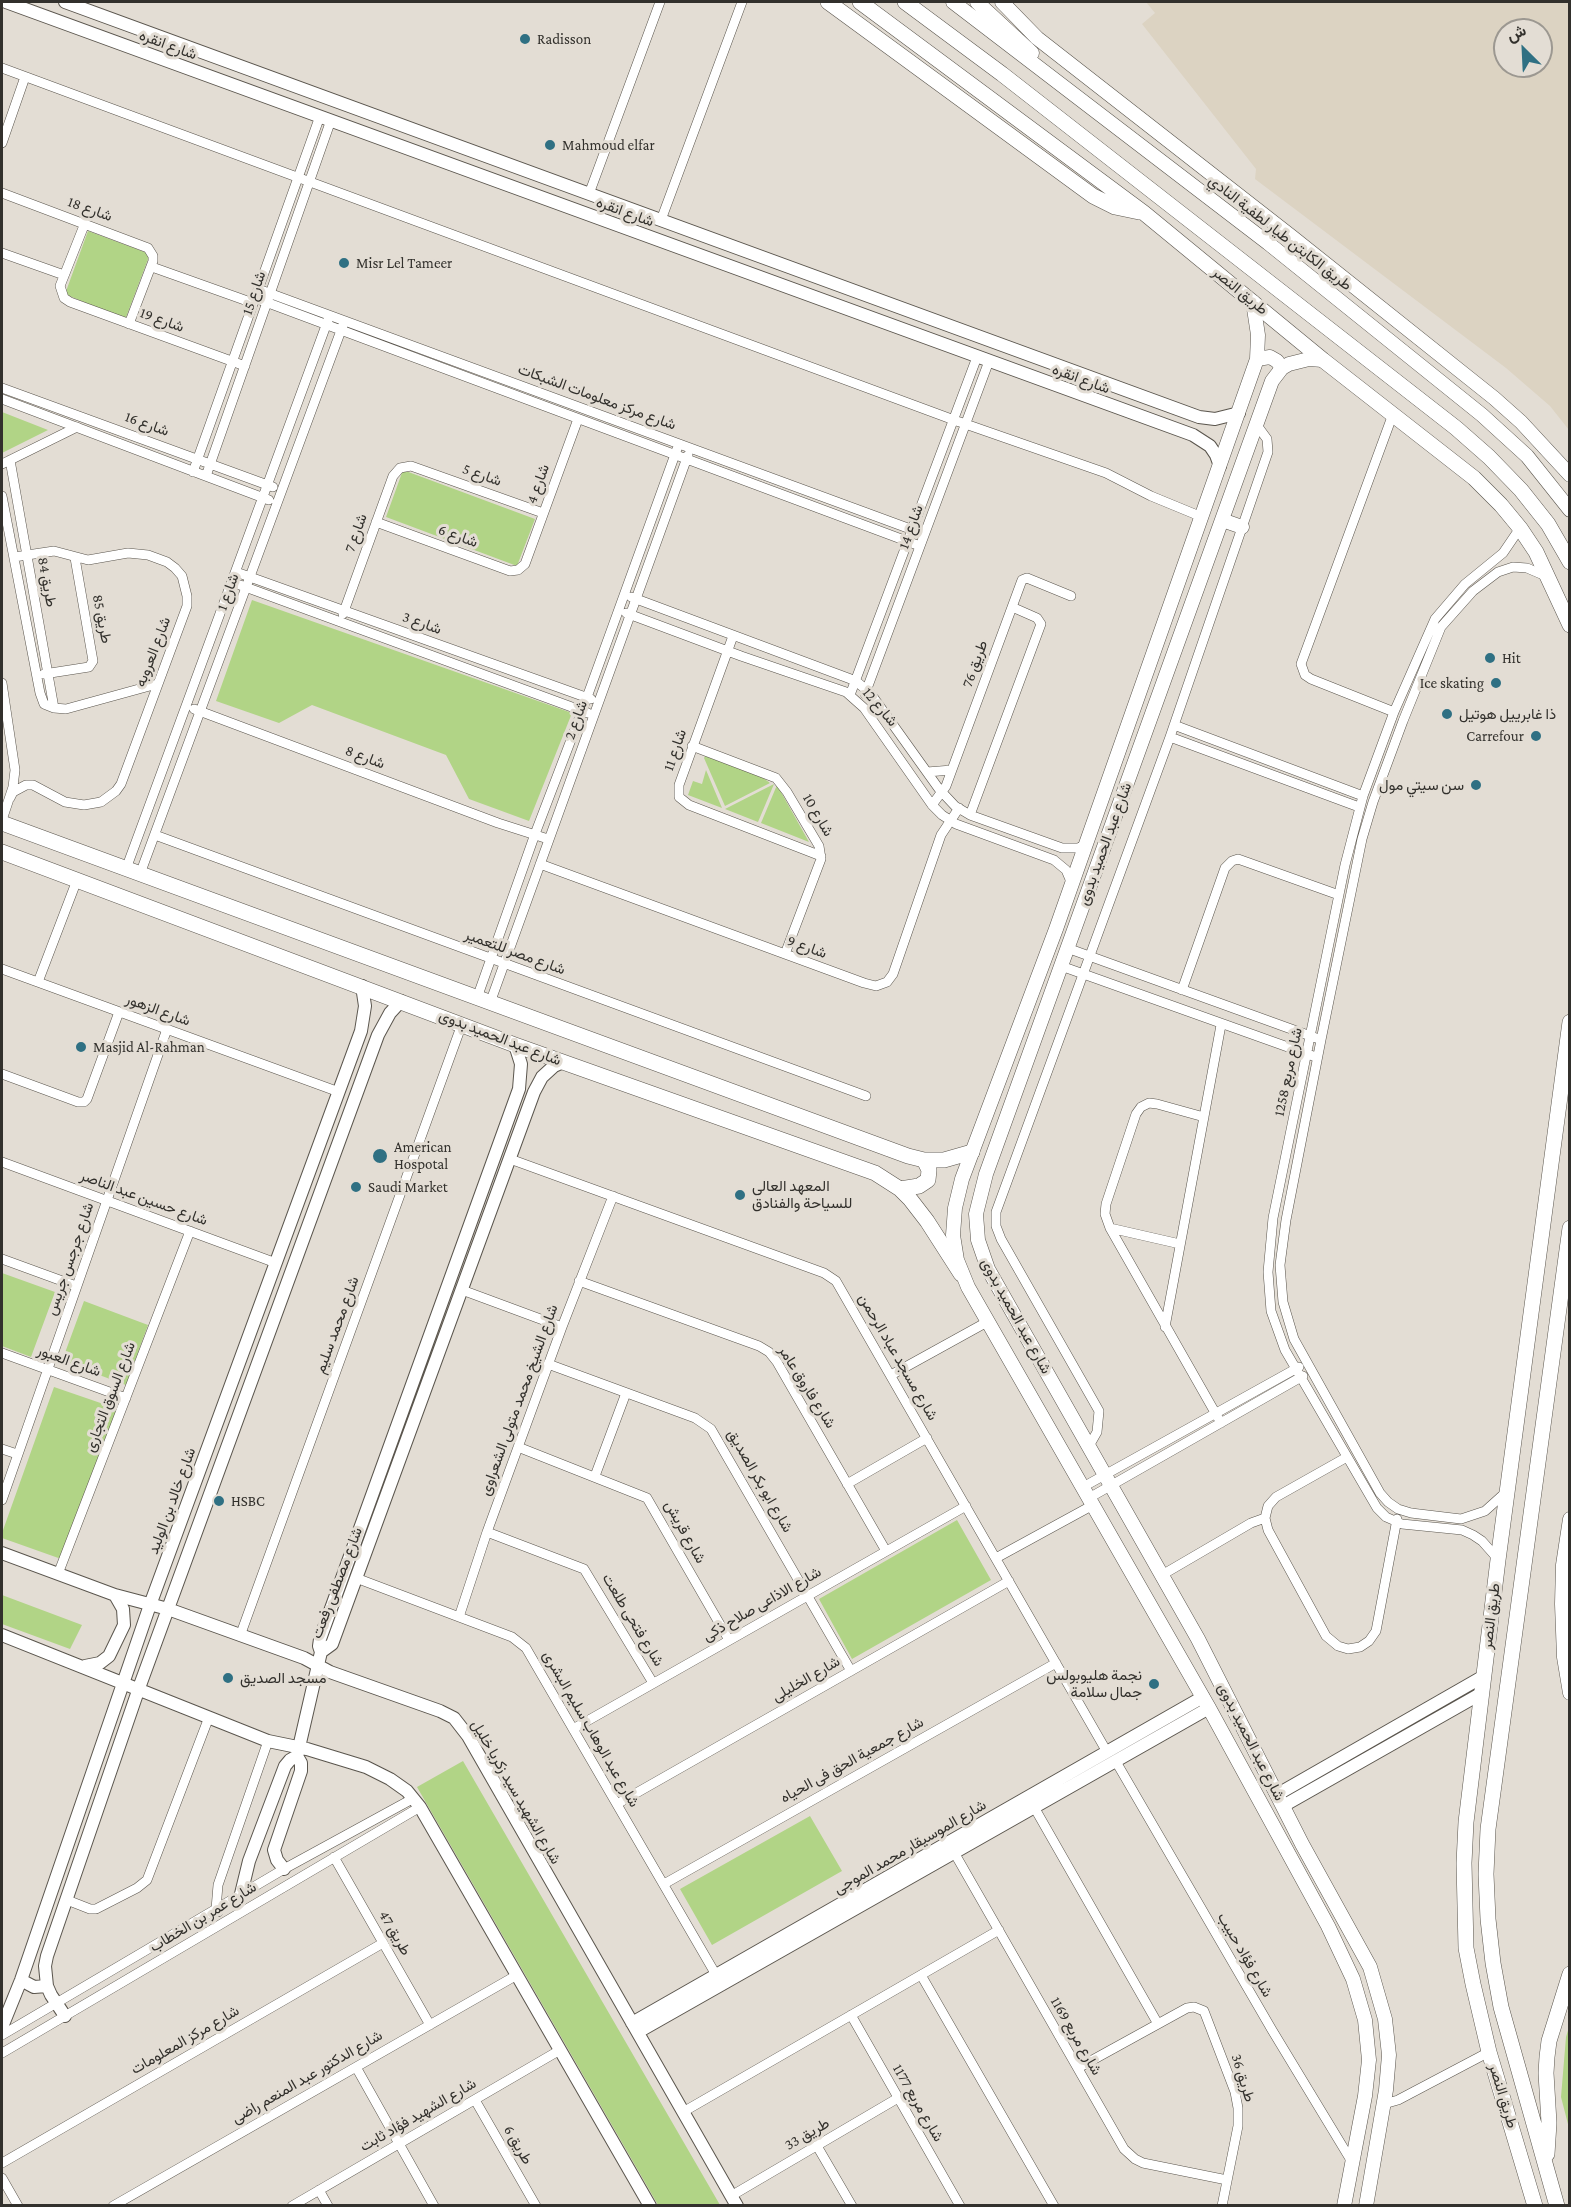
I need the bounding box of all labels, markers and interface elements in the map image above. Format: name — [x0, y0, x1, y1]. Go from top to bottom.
north arrow — [1493, 18, 1553, 78]
text: ش — [1504, 21, 1529, 45]
street label: شارع انقره — [137, 26, 199, 64]
place label: Radisson — [537, 30, 591, 48]
marker: Radisson — [518, 32, 532, 46]
place label: Mahmoud elfar — [562, 136, 655, 154]
marker: Mahmoud elfar — [543, 138, 557, 152]
street label: طريق الكابتن طيار لطفية النادي — [1205, 171, 1355, 295]
street label: شارع 18 — [65, 193, 115, 225]
street label: شارع انقره — [594, 193, 656, 231]
place label: Misr Lel Tameer — [356, 254, 452, 272]
marker: Misr Lel Tameer — [337, 256, 351, 270]
street label: طريق النصر — [1209, 263, 1271, 319]
street label: شارع 15 — [238, 269, 270, 317]
street label: شارع 19 — [138, 304, 186, 336]
street label: شارع مركز معلومات الشبكات — [516, 360, 678, 434]
street label: شارع انقره — [1050, 360, 1112, 398]
street label: شارع 16 — [123, 408, 171, 440]
street label: شارع 5 — [460, 460, 504, 490]
street label: شارع 4 — [523, 462, 553, 506]
street label: شارع 14 — [895, 502, 927, 552]
street label: شارع 7 — [341, 511, 371, 555]
street label: شارع 6 — [436, 521, 480, 551]
street label: طريق 84 — [34, 556, 60, 608]
street label: شارع 1 — [213, 571, 243, 613]
street label: طريق 85 — [88, 593, 116, 645]
street label: شارع 3 — [400, 608, 444, 638]
street label: شارع العروبه — [131, 614, 175, 690]
street label: طريق 76 — [958, 638, 992, 690]
place label: Hit — [1502, 649, 1521, 667]
marker: Hit — [1483, 651, 1497, 665]
place label: Ice skating — [1420, 674, 1484, 692]
marker: Ice skating — [1489, 676, 1503, 690]
street label: شارع 12 — [859, 684, 901, 730]
street label: شارع 2 — [561, 698, 591, 742]
place label: ذا غابرييل هوتيل — [1459, 705, 1556, 723]
marker: ذا غابرييل هوتيل — [1440, 707, 1454, 721]
street label: شارع 11 — [660, 727, 690, 773]
place label: Carrefour — [1466, 727, 1524, 745]
marker: Carrefour — [1529, 729, 1543, 743]
street label: شارع 8 — [343, 741, 387, 773]
place label: سن سيتي مول — [1379, 776, 1464, 794]
marker: سن سيتي مول — [1469, 778, 1483, 792]
street label: شارع عبد الحميد بدوى — [1074, 780, 1136, 908]
street label: شارع 10 — [799, 790, 837, 840]
street label: شارع مصر للتعمير — [462, 925, 568, 979]
street label: شارع 9 — [785, 932, 829, 962]
street label: شارع الزهور — [123, 990, 193, 1030]
street label: شارع عبد الحميد بدوى — [436, 1006, 564, 1070]
street label: شارع مربع 1258 — [1270, 1026, 1306, 1118]
place label: Masjid Al-Rahman — [93, 1038, 205, 1056]
marker: Masjid Al-Rahman — [74, 1040, 88, 1054]
place label: American Hospotal — [394, 1138, 452, 1173]
marker: American Hospotal — [371, 1147, 389, 1165]
street label: شارع حسين عبد الناصر — [78, 1167, 210, 1229]
place label: المعهد العالى للسياحة والفنادق — [752, 1177, 852, 1212]
place label: Saudi Market — [368, 1178, 448, 1196]
marker: Saudi Market — [349, 1180, 363, 1194]
marker: المعهد العالى للسياحة والفنادق — [733, 1188, 747, 1202]
street label: شارع جرجس جريس — [42, 1200, 98, 1318]
street label: شارع عبد الحميد بدوى — [977, 1255, 1055, 1377]
street label: شارع محمد سليم — [311, 1274, 363, 1376]
street label: شارع مسجد عباد الرحمن — [854, 1290, 942, 1424]
street label: شارع الشيخ محمد متولى الشعراوى — [476, 1302, 562, 1498]
street label: شارع السوق التجارى — [81, 1339, 139, 1455]
street label: شارع العبور — [35, 1341, 103, 1381]
street label: شارع فاروق عامر — [774, 1342, 840, 1432]
street label: شارع ابو بكر الصديق — [723, 1426, 797, 1536]
street label: شارع خالد بن الوليد — [144, 1445, 200, 1557]
place label: HSBC — [231, 1492, 265, 1510]
marker: HSBC — [212, 1494, 226, 1508]
street label: شارع قريش — [660, 1498, 710, 1566]
street label: شارع مصطفى رفعت — [308, 1525, 366, 1641]
street label: شارع الاذاعى صلاح ذكى — [700, 1563, 824, 1645]
street label: شارع فتحى طلعت — [598, 1570, 668, 1670]
street label: طريق النصر — [1478, 1582, 1504, 1650]
street label: شارع عبد الوهاب سليم البشرى — [539, 1647, 643, 1811]
street label: شارع الخليلى — [769, 1652, 843, 1706]
place label: نجمة هليوبولس جمال سلامة — [1046, 1666, 1142, 1701]
place label: مسجد الصديق — [240, 1669, 327, 1687]
marker: مسجد الصديق — [221, 1671, 235, 1685]
marker: نجمة هليوبولس جمال سلامة — [1147, 1677, 1161, 1691]
street label: شارع عبد الحميد بدوى — [1214, 1680, 1288, 1804]
street label: شارع جمعية الحق فى الحياه — [777, 1713, 927, 1807]
street label: شارع الشهيد سيد زكريا خليل — [467, 1717, 565, 1867]
street label: شارع الموسيقار محمد الموجى — [831, 1796, 989, 1898]
street label: شارع عمر بن الخطاب — [146, 1878, 260, 1956]
street label: طريق 47 — [375, 1907, 415, 1959]
street label: شارع فؤاد حبيب — [1214, 1910, 1276, 2000]
street label: شارع مربع 1169 — [1046, 1994, 1106, 2078]
street label: شارع مركز المعلومات — [128, 2002, 242, 2078]
street label: شارع الدكتور عبد المنعم راضى — [228, 2026, 386, 2128]
street label: طريق 36 — [1227, 2052, 1259, 2104]
street label: شارع مربع 1177 — [889, 2061, 947, 2145]
street label: طريق النصر — [1485, 2062, 1521, 2130]
street label: شارع الشهيد فؤاد ثابت — [357, 2074, 479, 2156]
street label: طريق 33 — [781, 2114, 833, 2154]
street label: طريق 6 — [500, 2122, 536, 2168]

